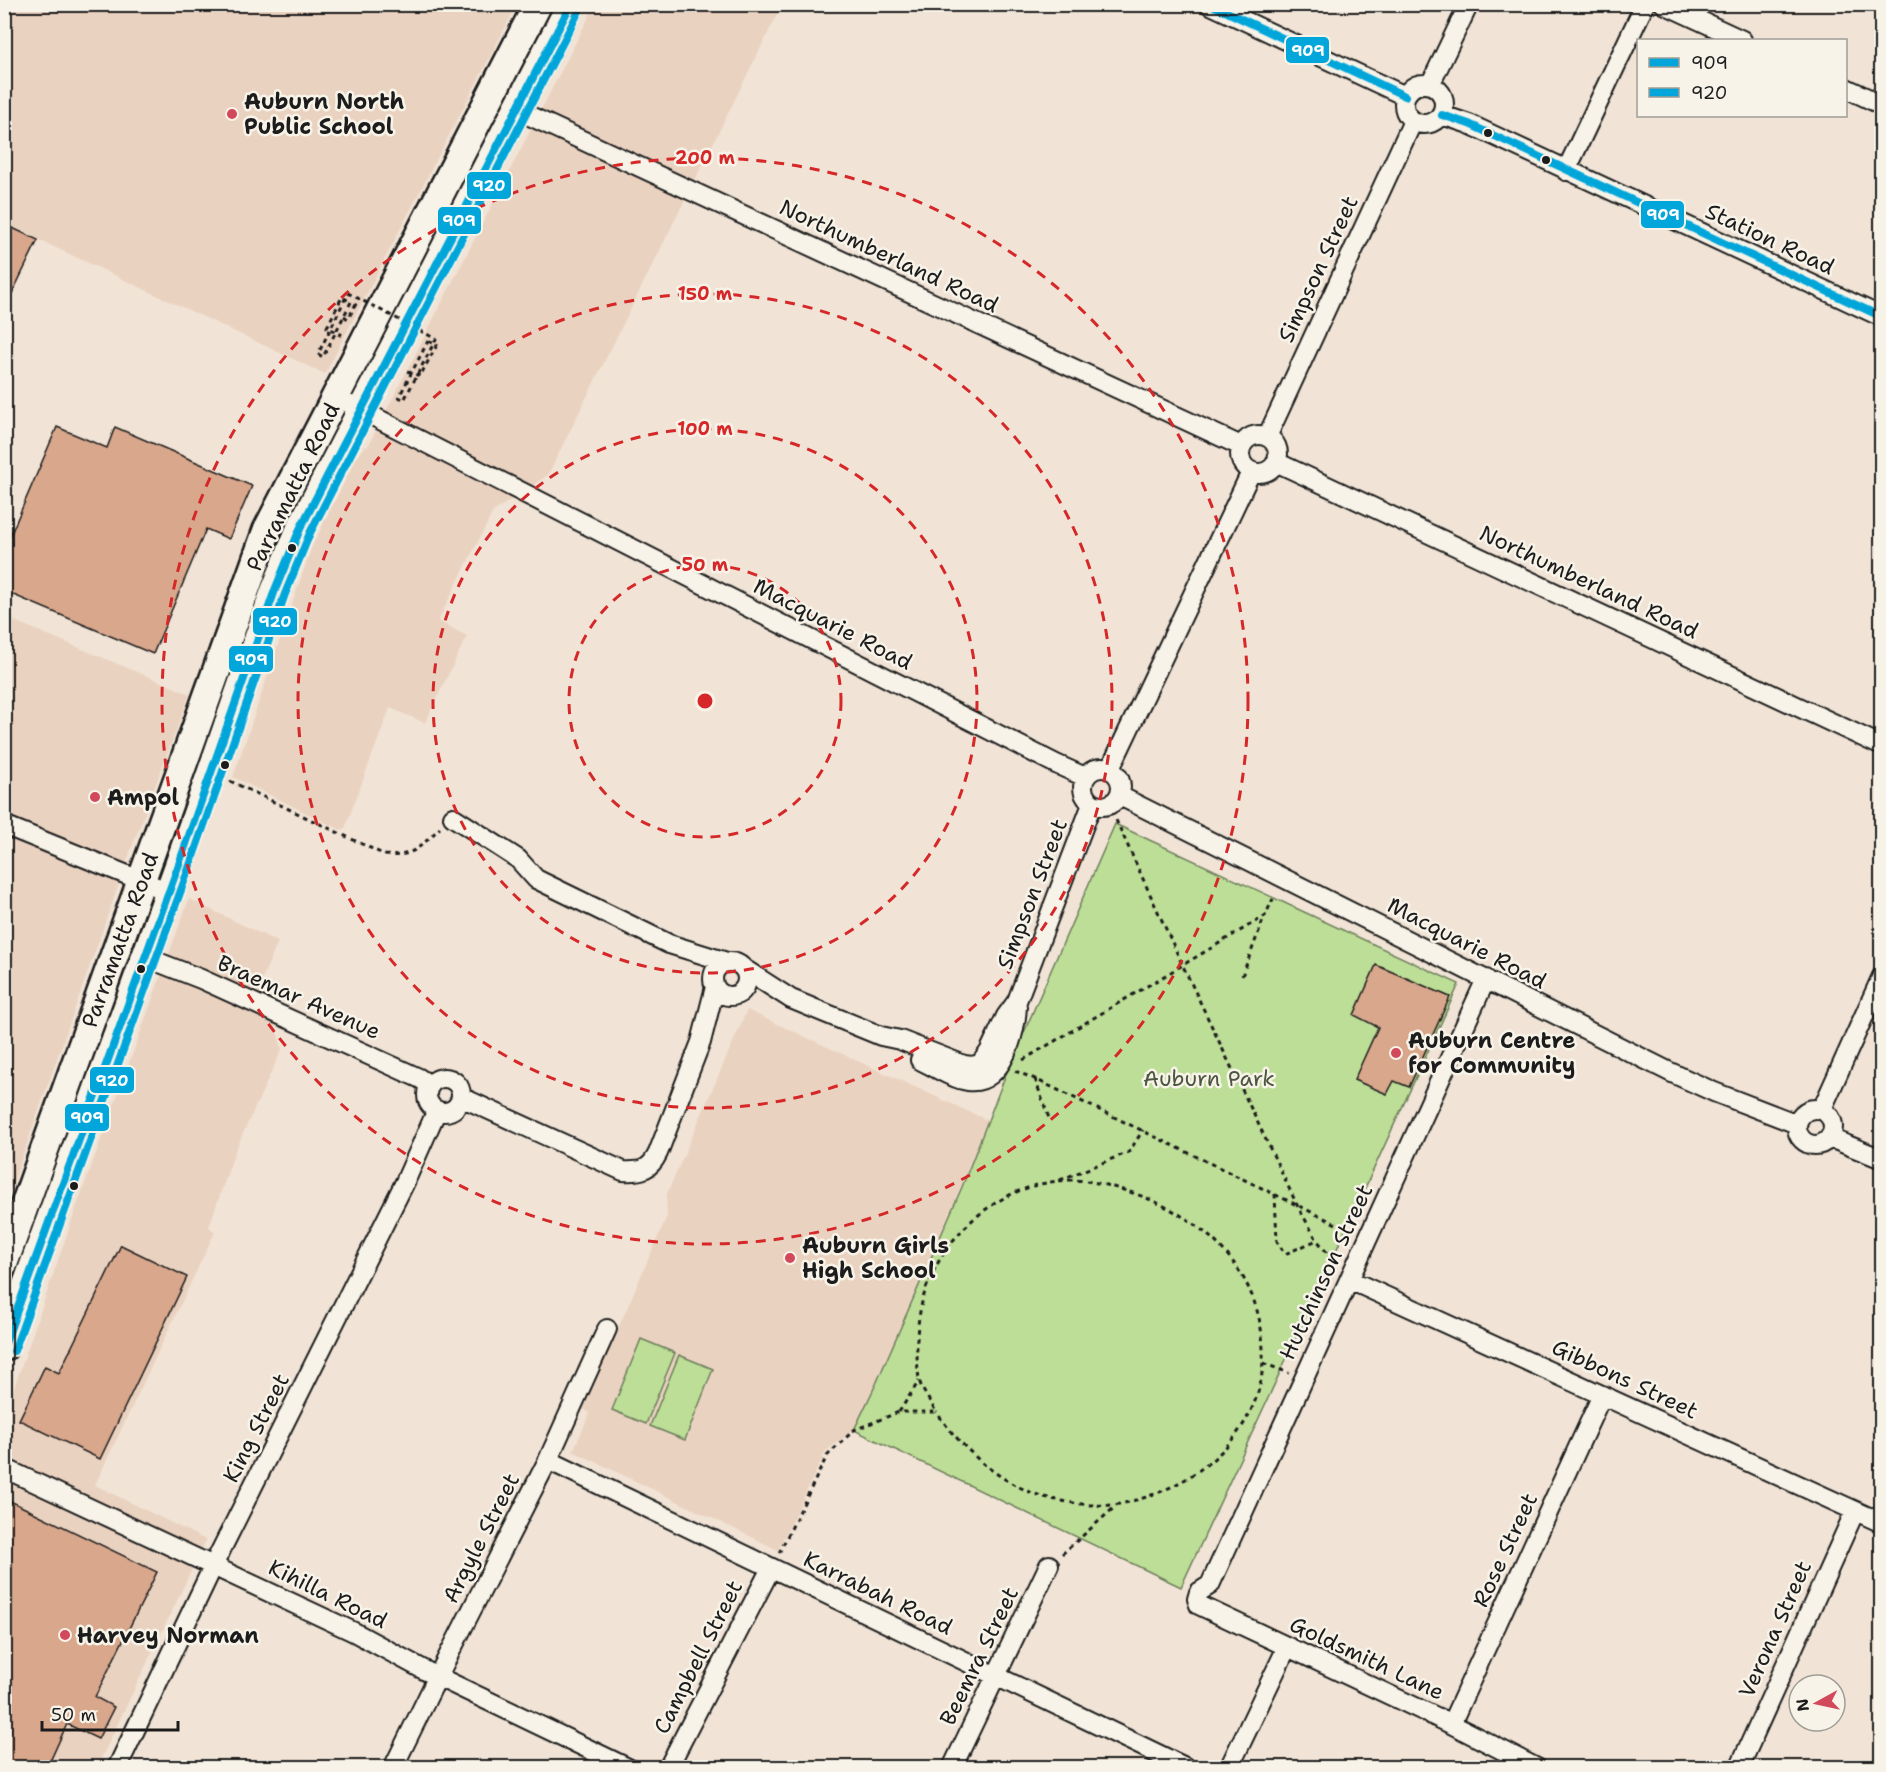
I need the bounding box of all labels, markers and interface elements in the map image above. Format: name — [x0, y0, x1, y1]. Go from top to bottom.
line badge: 909 — [1285, 36, 1330, 64]
legend — [1637, 39, 1847, 117]
text: 909 — [1291, 40, 1325, 61]
text: 909 — [1691, 51, 1728, 75]
text: 920 — [1691, 81, 1727, 105]
place label: Auburn North Public School — [244, 87, 405, 141]
marker: Auburn North Public School — [225, 107, 239, 121]
unlabelled marker — [1482, 127, 1494, 139]
text: 200 m — [675, 146, 736, 170]
unlabelled marker — [1540, 154, 1552, 166]
line badge: 920 — [466, 171, 512, 200]
text: 920 — [473, 175, 505, 196]
street label: Simpson Street — [1271, 191, 1365, 347]
street label: Northumberland Road — [775, 192, 1003, 320]
street label: Station Road — [1701, 196, 1839, 282]
line badge: 909 — [1640, 200, 1685, 229]
text: 909 — [1646, 204, 1680, 225]
line badge: 909 — [437, 206, 482, 235]
text: 909 — [442, 210, 476, 231]
text: 150 m — [678, 282, 733, 306]
street label: Parramatta Road — [240, 398, 346, 576]
text: 100 m — [677, 417, 733, 441]
street label: Northumberland Road — [1475, 518, 1703, 646]
unlabelled marker — [286, 542, 298, 554]
text: 50 m — [682, 553, 729, 577]
street label: Macquarie Road — [749, 571, 918, 677]
line badge: 920 — [252, 607, 298, 636]
text: 920 — [259, 611, 291, 632]
line badge: 909 — [228, 645, 274, 673]
text: 909 — [234, 649, 268, 670]
centre of rings — [695, 691, 715, 711]
unlabelled marker — [219, 759, 231, 771]
place label: Ampol — [107, 783, 180, 812]
marker: Ampol — [88, 790, 102, 804]
street label: Simpson Street — [990, 815, 1074, 973]
street label: Parramatta Road — [75, 848, 165, 1032]
street label: Macquarie Road — [1383, 890, 1552, 996]
street label: Braemar Avenue — [213, 948, 385, 1046]
unlabelled marker — [135, 963, 147, 975]
place label: Auburn Centre for Community — [1408, 1026, 1576, 1080]
marker: Auburn Centre for Community — [1389, 1046, 1403, 1060]
park label: Auburn Park — [1143, 1064, 1275, 1093]
line badge: 920 — [89, 1066, 135, 1094]
text: 920 — [96, 1070, 128, 1091]
line badge: 909 — [64, 1103, 110, 1132]
text: 909 — [70, 1107, 104, 1128]
unlabelled marker — [68, 1180, 80, 1192]
street label: Hutchinson Street — [1273, 1180, 1379, 1364]
place label: Auburn Girls High School — [802, 1231, 949, 1285]
marker: Auburn Girls High School — [783, 1251, 797, 1265]
street label: Gibbons Street — [1547, 1332, 1703, 1426]
street label: King Street — [216, 1369, 296, 1487]
street label: Argyle Street — [436, 1468, 526, 1608]
street label: Rose Street — [1466, 1488, 1544, 1612]
street label: Karrabah Road — [799, 1544, 957, 1642]
street label: Kihilla Road — [264, 1553, 392, 1635]
street label: Verona Street — [1732, 1556, 1818, 1702]
street label: Campbell Street — [647, 1575, 749, 1739]
street label: Beemra Street — [933, 1582, 1025, 1730]
street label: Goldsmith Lane — [1285, 1610, 1449, 1706]
place label: Harvey Norman — [77, 1621, 259, 1650]
marker: Harvey Norman — [58, 1628, 72, 1642]
north arrow — [1787, 1673, 1847, 1733]
scale bar — [42, 1694, 178, 1732]
text: N — [1791, 1697, 1814, 1713]
text: 50 m — [51, 1703, 96, 1727]

